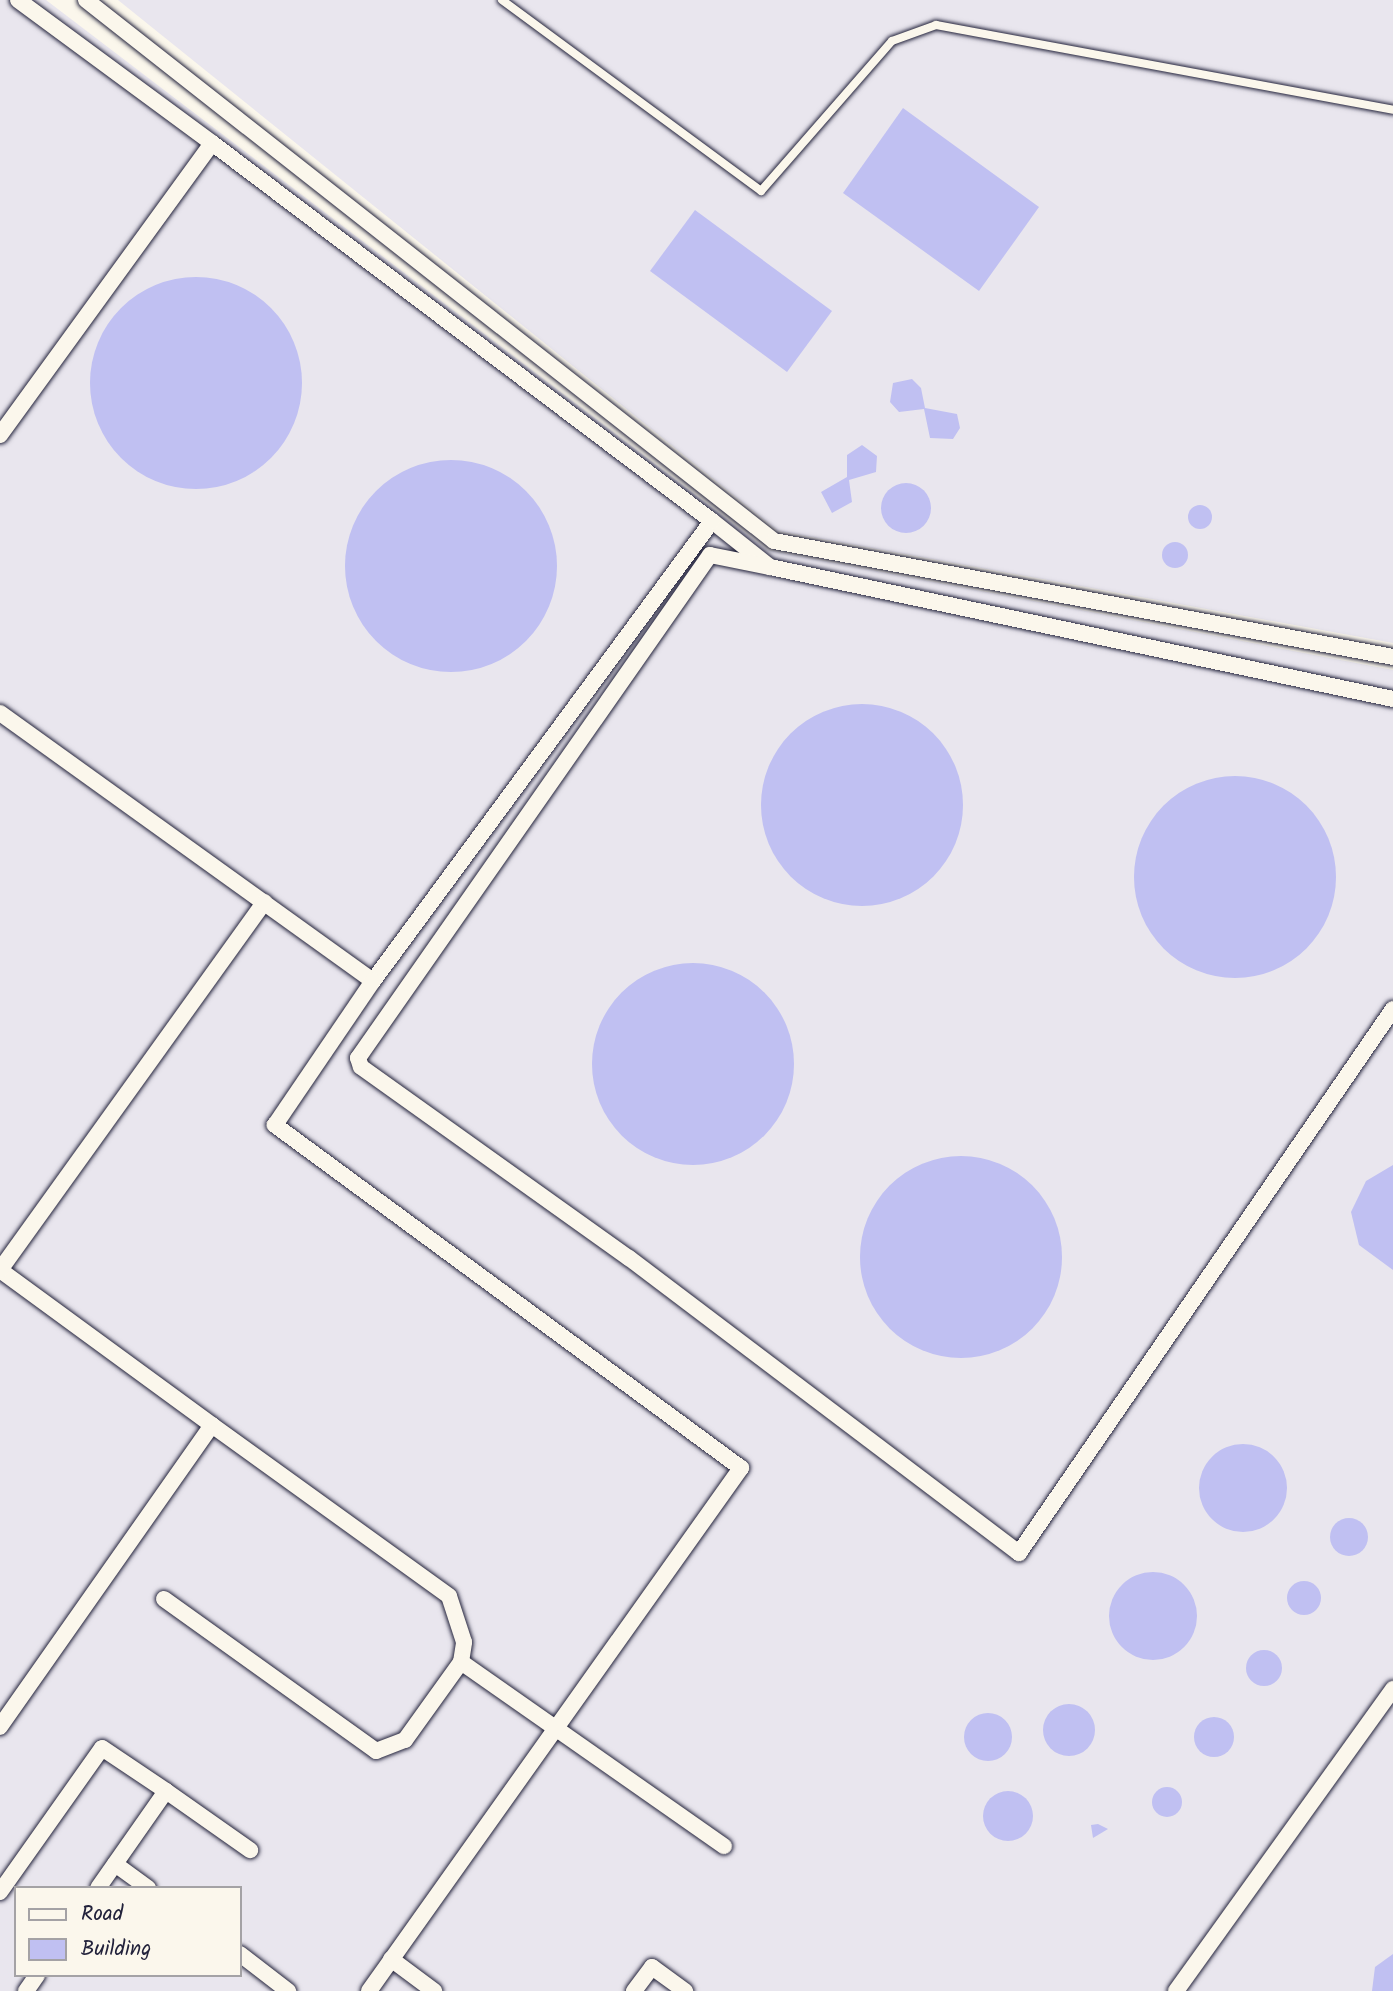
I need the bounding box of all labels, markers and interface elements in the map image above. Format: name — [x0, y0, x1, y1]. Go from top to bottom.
legend — [14, 1886, 242, 1977]
text: Road — [81, 1898, 123, 1931]
text: Building — [81, 1933, 151, 1966]

